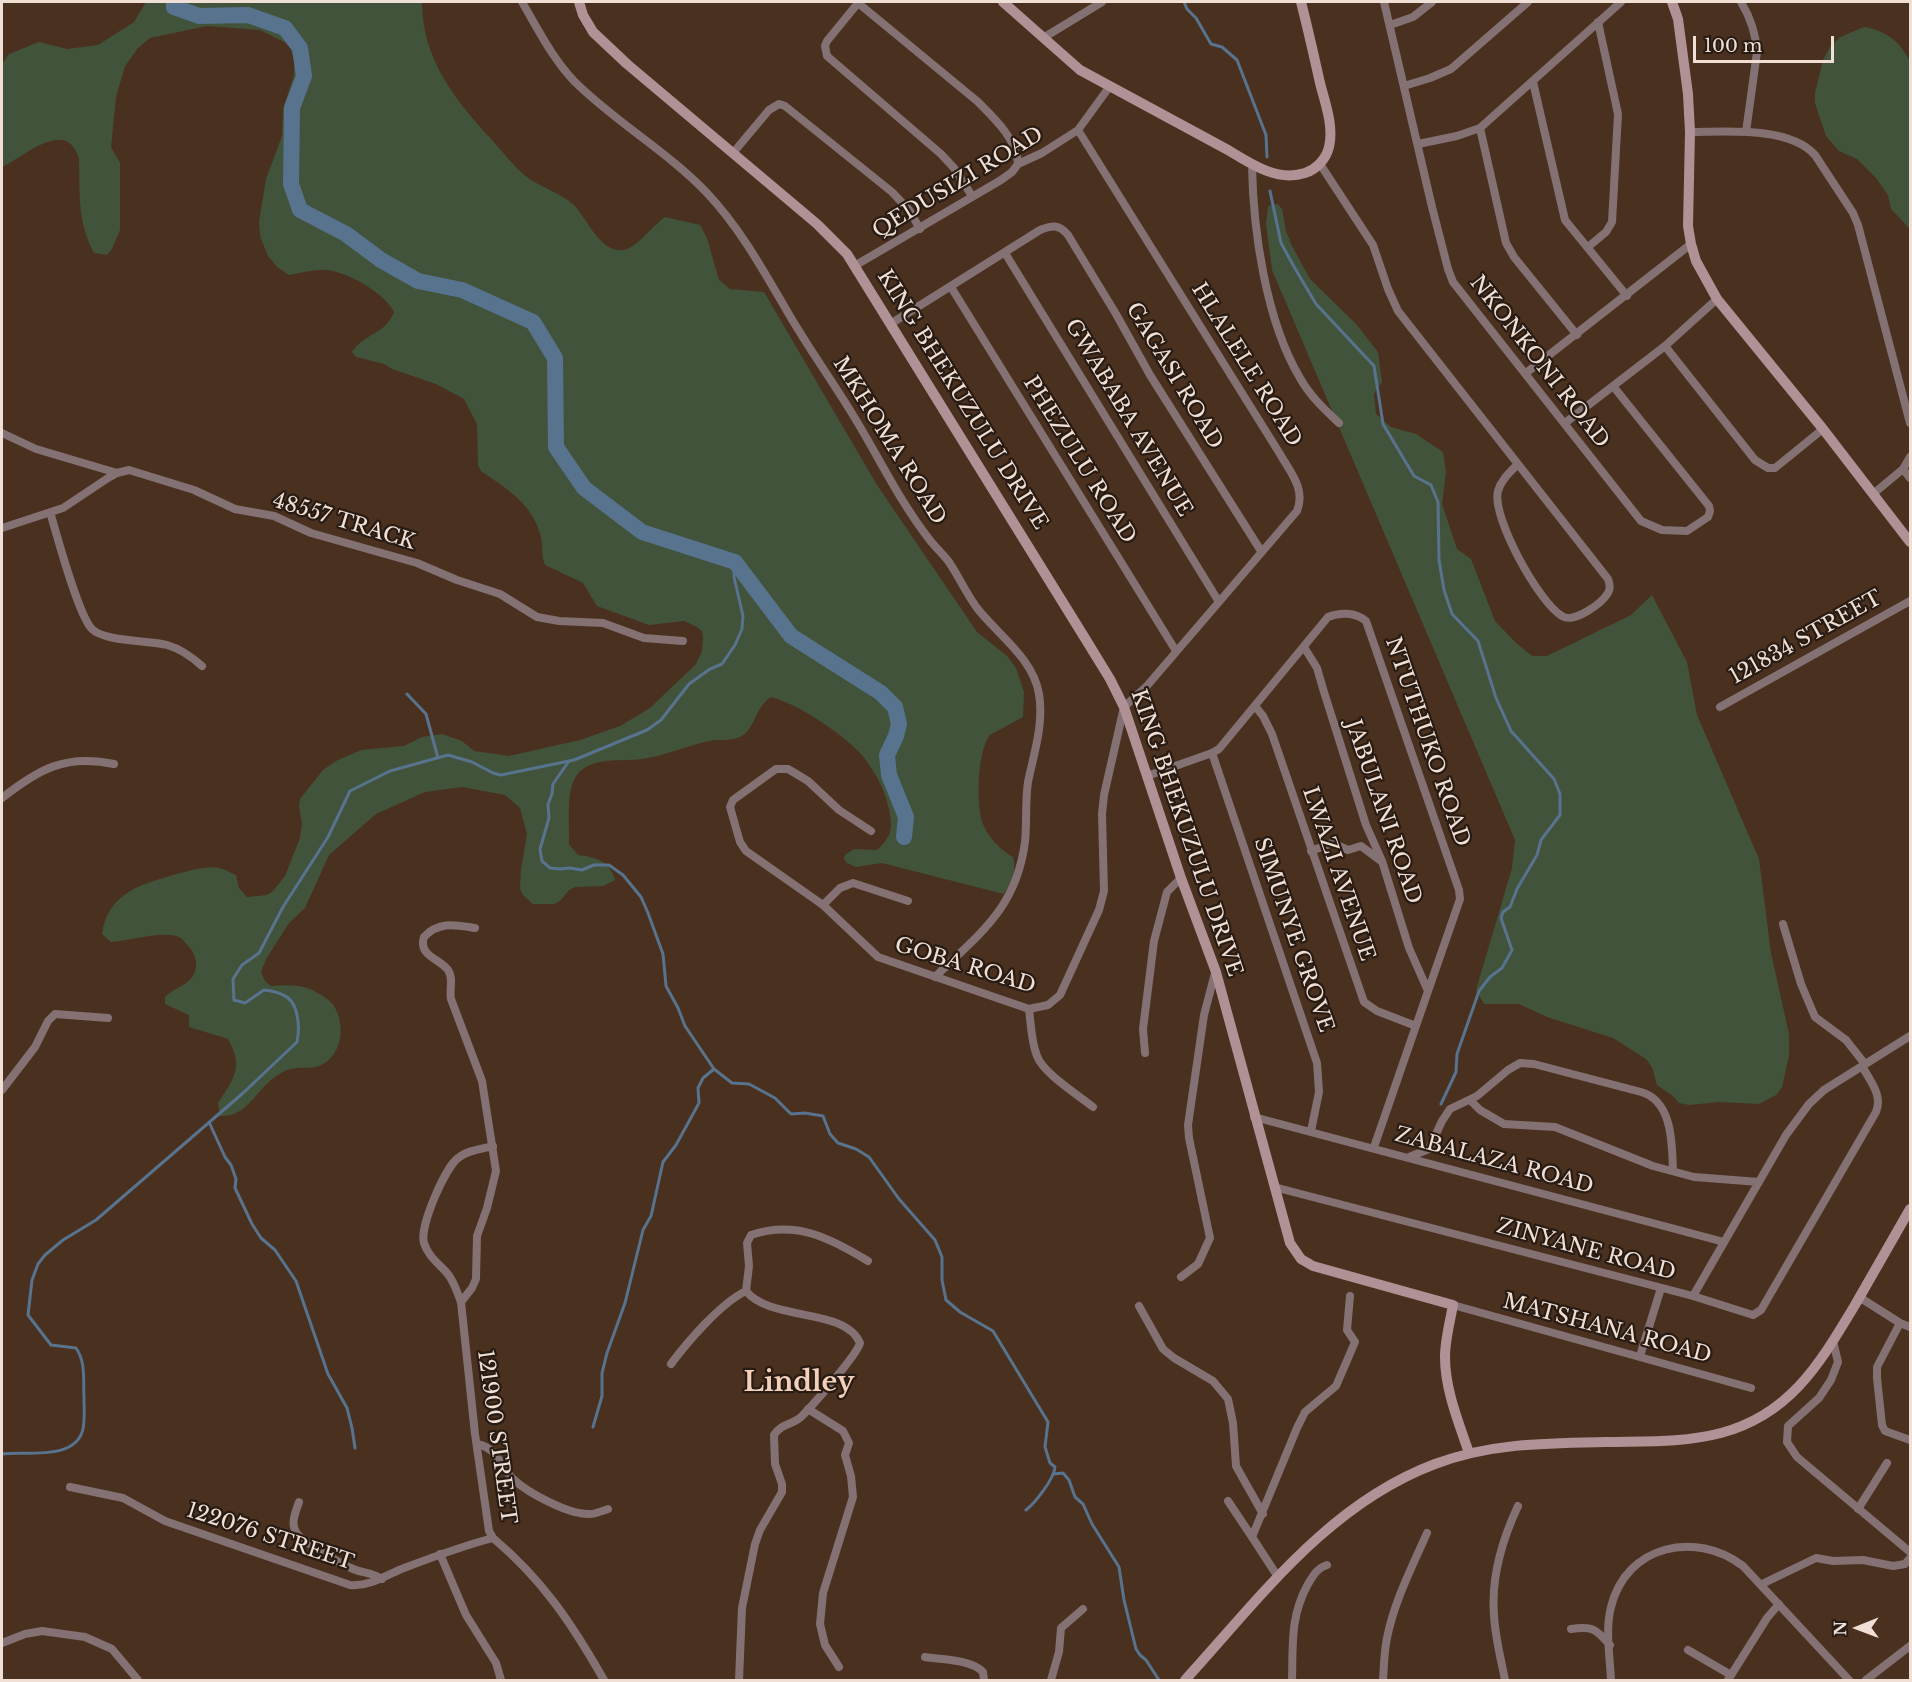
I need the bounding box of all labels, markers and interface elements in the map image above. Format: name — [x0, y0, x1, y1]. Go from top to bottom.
scale bar — [1696, 24, 1837, 62]
text: 100 m — [1704, 35, 1762, 57]
street label: QEDUSIZI ROAD — [868, 122, 1048, 244]
street label: KING BHEKUZULU DRIVE — [871, 265, 1053, 535]
street label: NKONKONI ROAD — [1464, 271, 1614, 453]
street label: HLALELE ROAD — [1185, 279, 1307, 451]
street label: GAGASI ROAD — [1120, 298, 1228, 454]
street label: GWABABA AVENUE — [1059, 315, 1197, 521]
street label: MKHOMA ROAD — [827, 352, 951, 530]
street label: PHEZULU ROAD — [1017, 372, 1141, 548]
street label: 48557 TRACK — [270, 488, 418, 556]
street label: 121834 STREET — [1726, 586, 1886, 690]
street label: NTUTHUKO ROAD — [1379, 634, 1475, 850]
street label: KING BHEKUZULU DRIVE — [1125, 686, 1247, 980]
street label: JABULANI ROAD — [1340, 716, 1426, 908]
street label: LWAZI AVENUE — [1296, 784, 1380, 964]
street label: SIMUNYE GROVE — [1248, 834, 1338, 1036]
street label: GOBA ROAD — [891, 933, 1039, 999]
street label: ZABALAZA ROAD — [1392, 1122, 1596, 1200]
street label: ZINYANE ROAD — [1494, 1214, 1678, 1286]
street label: MATSHANA ROAD — [1500, 1289, 1714, 1369]
street label: 121900 STREET — [471, 1348, 521, 1526]
district label: Lindley — [744, 1367, 854, 1399]
street label: 122076 STREET — [183, 1498, 357, 1576]
north arrow — [1828, 1598, 1888, 1658]
text: N — [1830, 1621, 1850, 1636]

